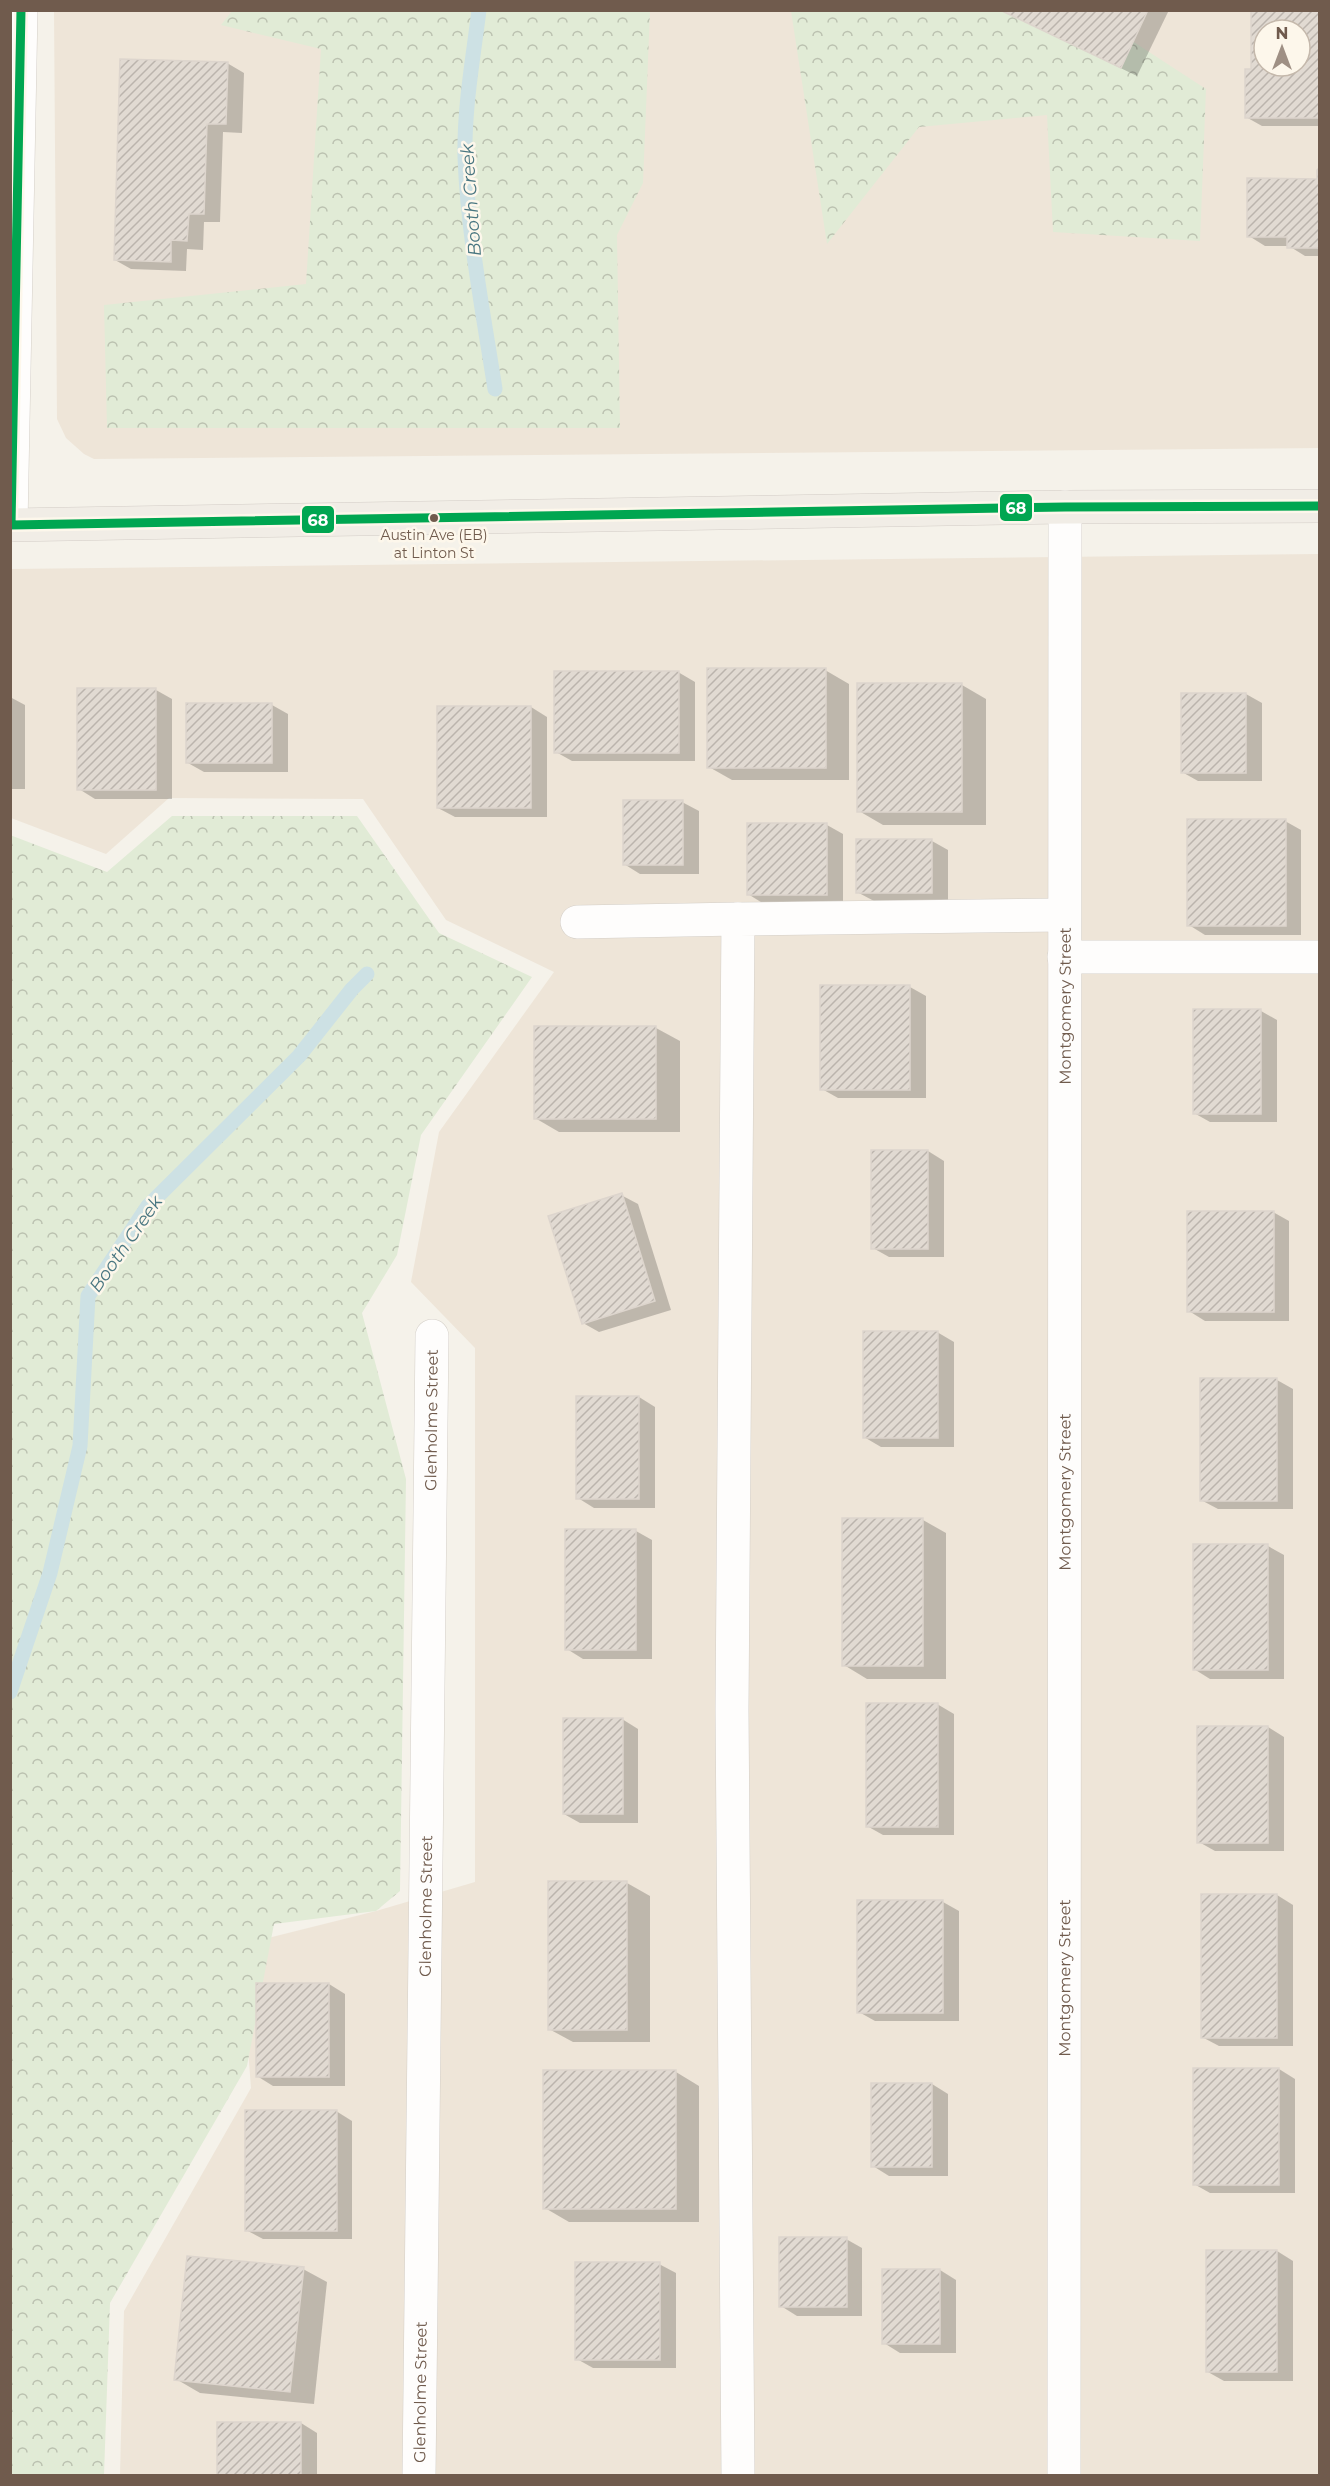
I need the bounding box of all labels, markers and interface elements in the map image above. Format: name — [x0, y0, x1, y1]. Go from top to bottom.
north arrow — [1252, 18, 1312, 78]
text: N — [1276, 24, 1288, 43]
water label: Booth Creek — [456, 142, 486, 257]
line badge: 68 — [999, 493, 1033, 522]
text: 68 — [1006, 499, 1026, 518]
line badge: 68 — [301, 505, 335, 534]
text: 68 — [308, 511, 328, 530]
marker: Austin Ave (EB) at Linton St — [428, 512, 440, 524]
place label: Austin Ave (EB) at Linton St — [380, 526, 488, 562]
street label: Montgomery Street — [1055, 927, 1074, 1085]
water label: Booth Creek — [85, 1190, 168, 1296]
street label: Glenholme Street — [421, 1349, 441, 1491]
street label: Montgomery Street — [1055, 1413, 1074, 1571]
street label: Glenholme Street — [415, 1835, 436, 1977]
street label: Montgomery Street — [1055, 1899, 1074, 2057]
street label: Glenholme Street — [410, 2321, 430, 2463]

